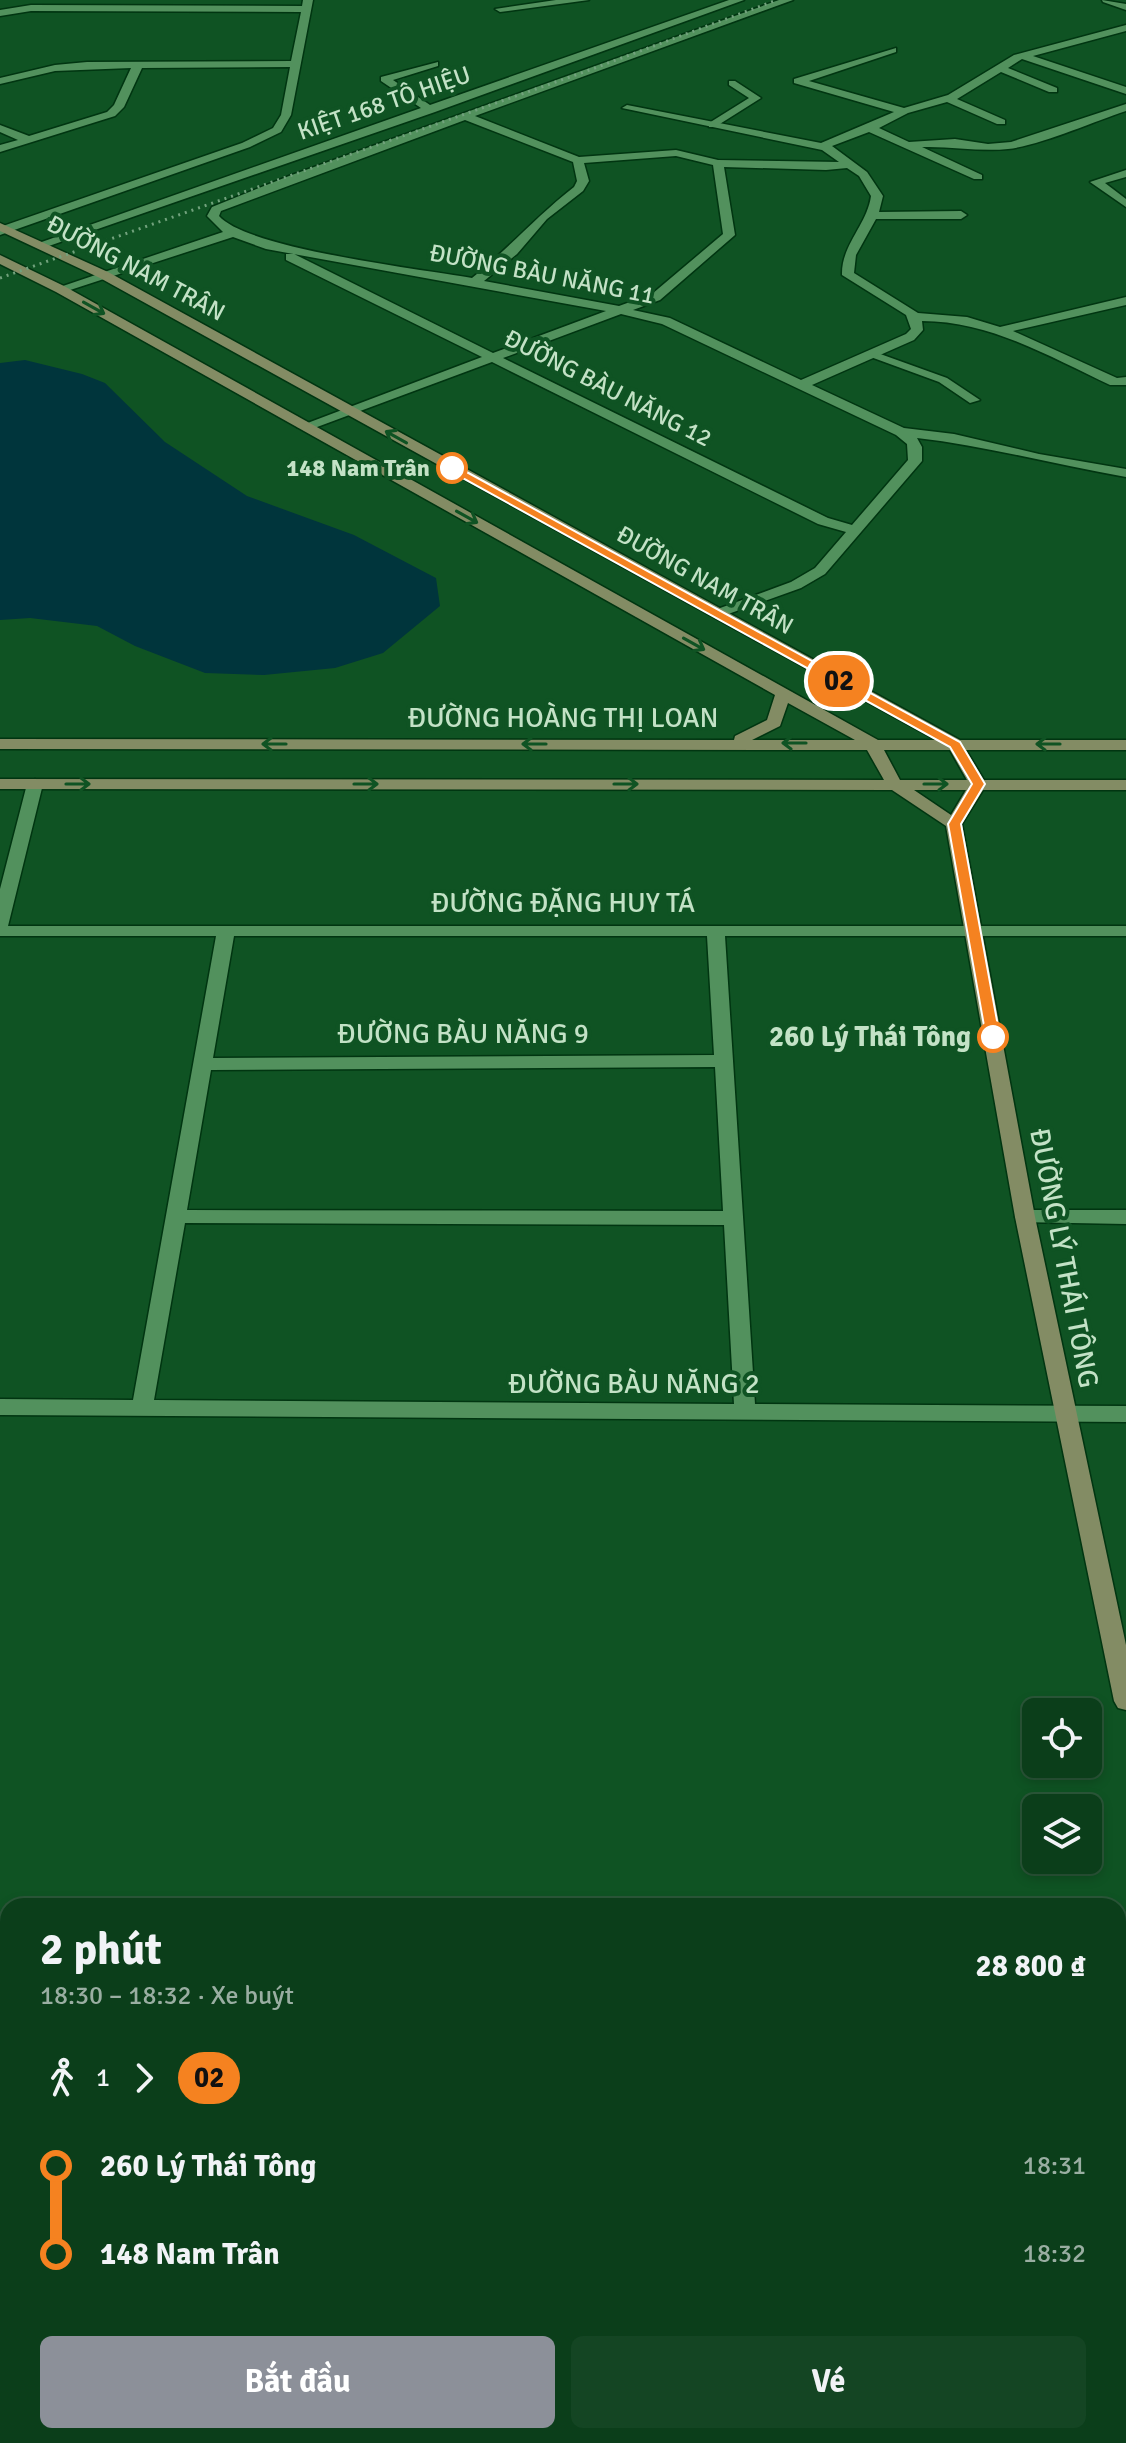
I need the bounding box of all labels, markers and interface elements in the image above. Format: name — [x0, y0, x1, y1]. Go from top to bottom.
street label: KIỆT 168 TÔ HIỆU — [293, 59, 475, 147]
street label: ĐƯỜNG NAM TRÂN — [42, 208, 230, 328]
street label: ĐƯỜNG BÀU NĂNG 11 — [427, 237, 657, 311]
one-way arrow — [82, 301, 105, 317]
street label: ĐƯỜNG BÀU NĂNG 12 — [499, 323, 717, 453]
one-way arrow — [385, 429, 409, 444]
place label: 148 Nam Trân — [286, 453, 430, 483]
marker: 148 Nam Trân — [437, 453, 467, 483]
one-way arrow — [455, 510, 479, 526]
street label: ĐƯỜNG NAM TRÂN — [611, 519, 799, 641]
one-way arrow — [682, 637, 706, 652]
line badge: 02 — [803, 655, 875, 707]
text: 02 — [824, 664, 854, 698]
street label: ĐƯỜNG HOÀNG THỊ LOAN — [407, 701, 719, 735]
one-way arrow — [781, 735, 808, 751]
one-way arrow — [261, 736, 288, 752]
one-way arrow — [521, 736, 548, 752]
one-way arrow — [1035, 736, 1062, 752]
one-way arrow — [64, 776, 91, 792]
one-way arrow — [352, 776, 379, 792]
one-way arrow — [612, 776, 639, 792]
one-way arrow — [922, 776, 949, 792]
street label: ĐƯỜNG ĐẶNG HUY TÁ — [431, 886, 695, 920]
street label: ĐƯỜNG BÀU NĂNG 9 — [337, 1017, 589, 1051]
place label: 260 Lý Thái Tông — [769, 1020, 971, 1054]
marker: 260 Lý Thái Tông — [978, 1022, 1008, 1052]
street label: ĐƯỜNG LÝ THÁI TÔNG — [1022, 1125, 1106, 1391]
street label: ĐƯỜNG BÀU NĂNG 2 — [508, 1367, 760, 1401]
map controls — [1022, 1698, 1102, 1874]
button: locate — [1022, 1698, 1102, 1778]
button: layers — [1022, 1794, 1102, 1874]
text: 2 phút — [40, 1923, 162, 1977]
text: 28 800 ₫ — [976, 1948, 1086, 1985]
text: 18:30 – 18:32 · Xe buýt — [40, 1980, 294, 2012]
icon: walk — [40, 2056, 84, 2100]
icon: forward — [122, 2056, 166, 2100]
text: 02 — [194, 2061, 224, 2095]
text: 1 — [96, 2062, 110, 2094]
text: 260 Lý Thái Tông — [100, 2148, 316, 2185]
text: 18:31 — [1023, 2150, 1086, 2182]
text: 148 Nam Trân — [100, 2236, 280, 2273]
text: 18:32 — [1023, 2238, 1086, 2270]
button: Bắt đầu — [40, 2336, 555, 2428]
button: Vé — [571, 2336, 1086, 2428]

